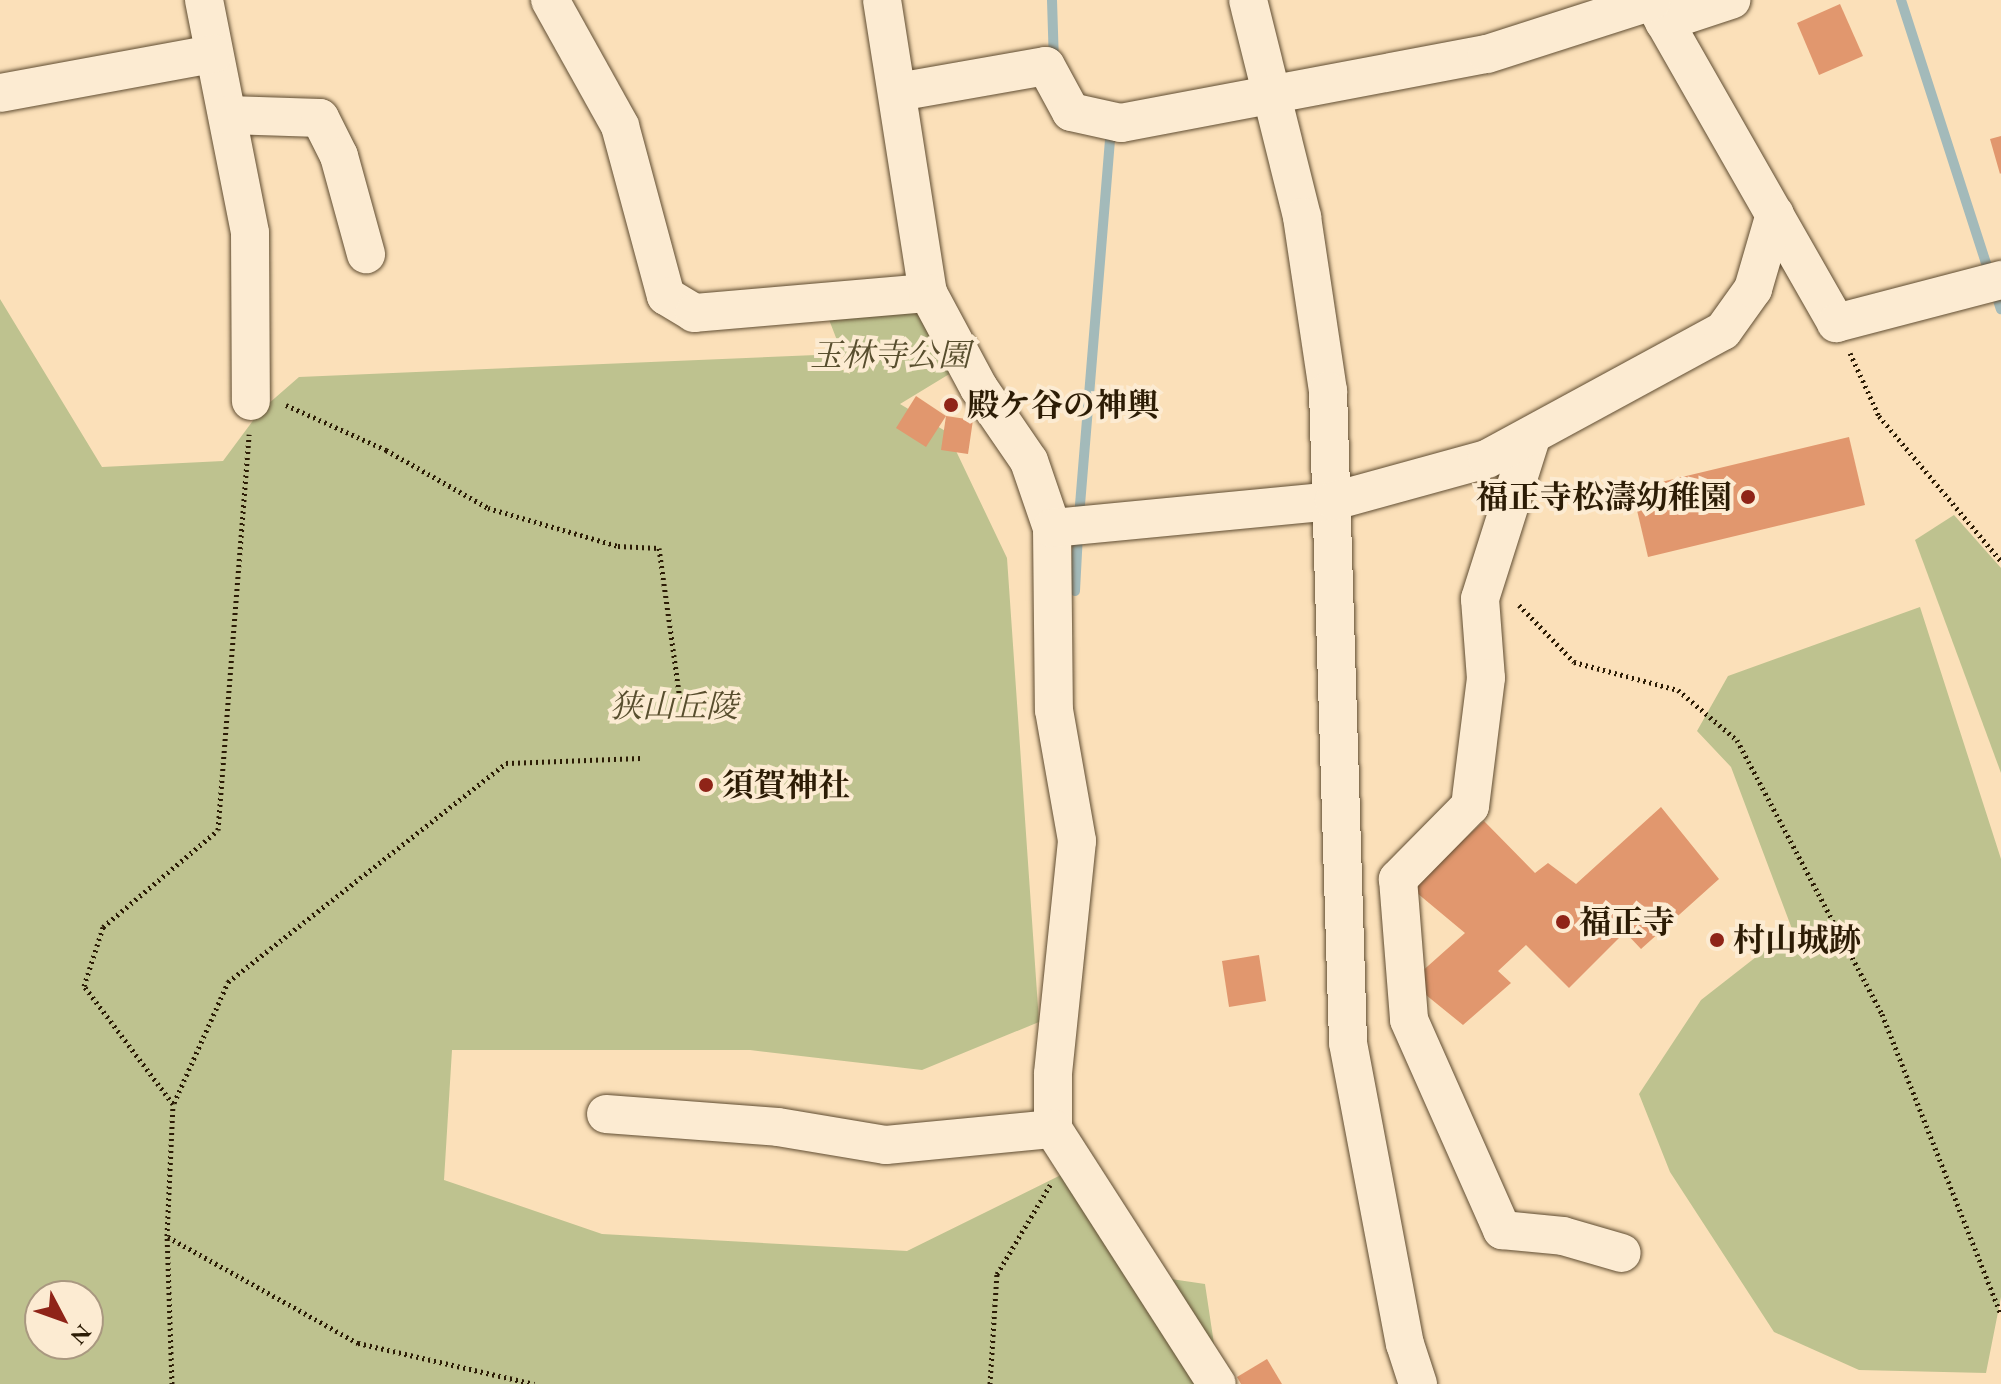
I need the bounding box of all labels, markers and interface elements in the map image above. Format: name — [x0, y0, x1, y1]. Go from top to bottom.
park label: 玉林寺公園 — [810, 336, 970, 374]
place label: 殿ケ谷の神輿 — [967, 386, 1159, 424]
marker: 殿ケ谷の神輿 — [942, 396, 960, 414]
place label: 福正寺松濤幼稚園 — [1476, 478, 1732, 516]
marker: 福正寺松濤幼稚園 — [1739, 488, 1757, 506]
park label: 狭山丘陵 — [610, 687, 738, 725]
place label: 須賀神社 — [722, 766, 850, 804]
marker: 須賀神社 — [697, 776, 715, 794]
place label: 福正寺 — [1579, 903, 1675, 941]
marker: 福正寺 — [1554, 913, 1572, 931]
place label: 村山城跡 — [1733, 921, 1861, 959]
marker: 村山城跡 — [1708, 931, 1726, 949]
north arrow — [24, 1280, 104, 1360]
text: N — [64, 1319, 98, 1351]

